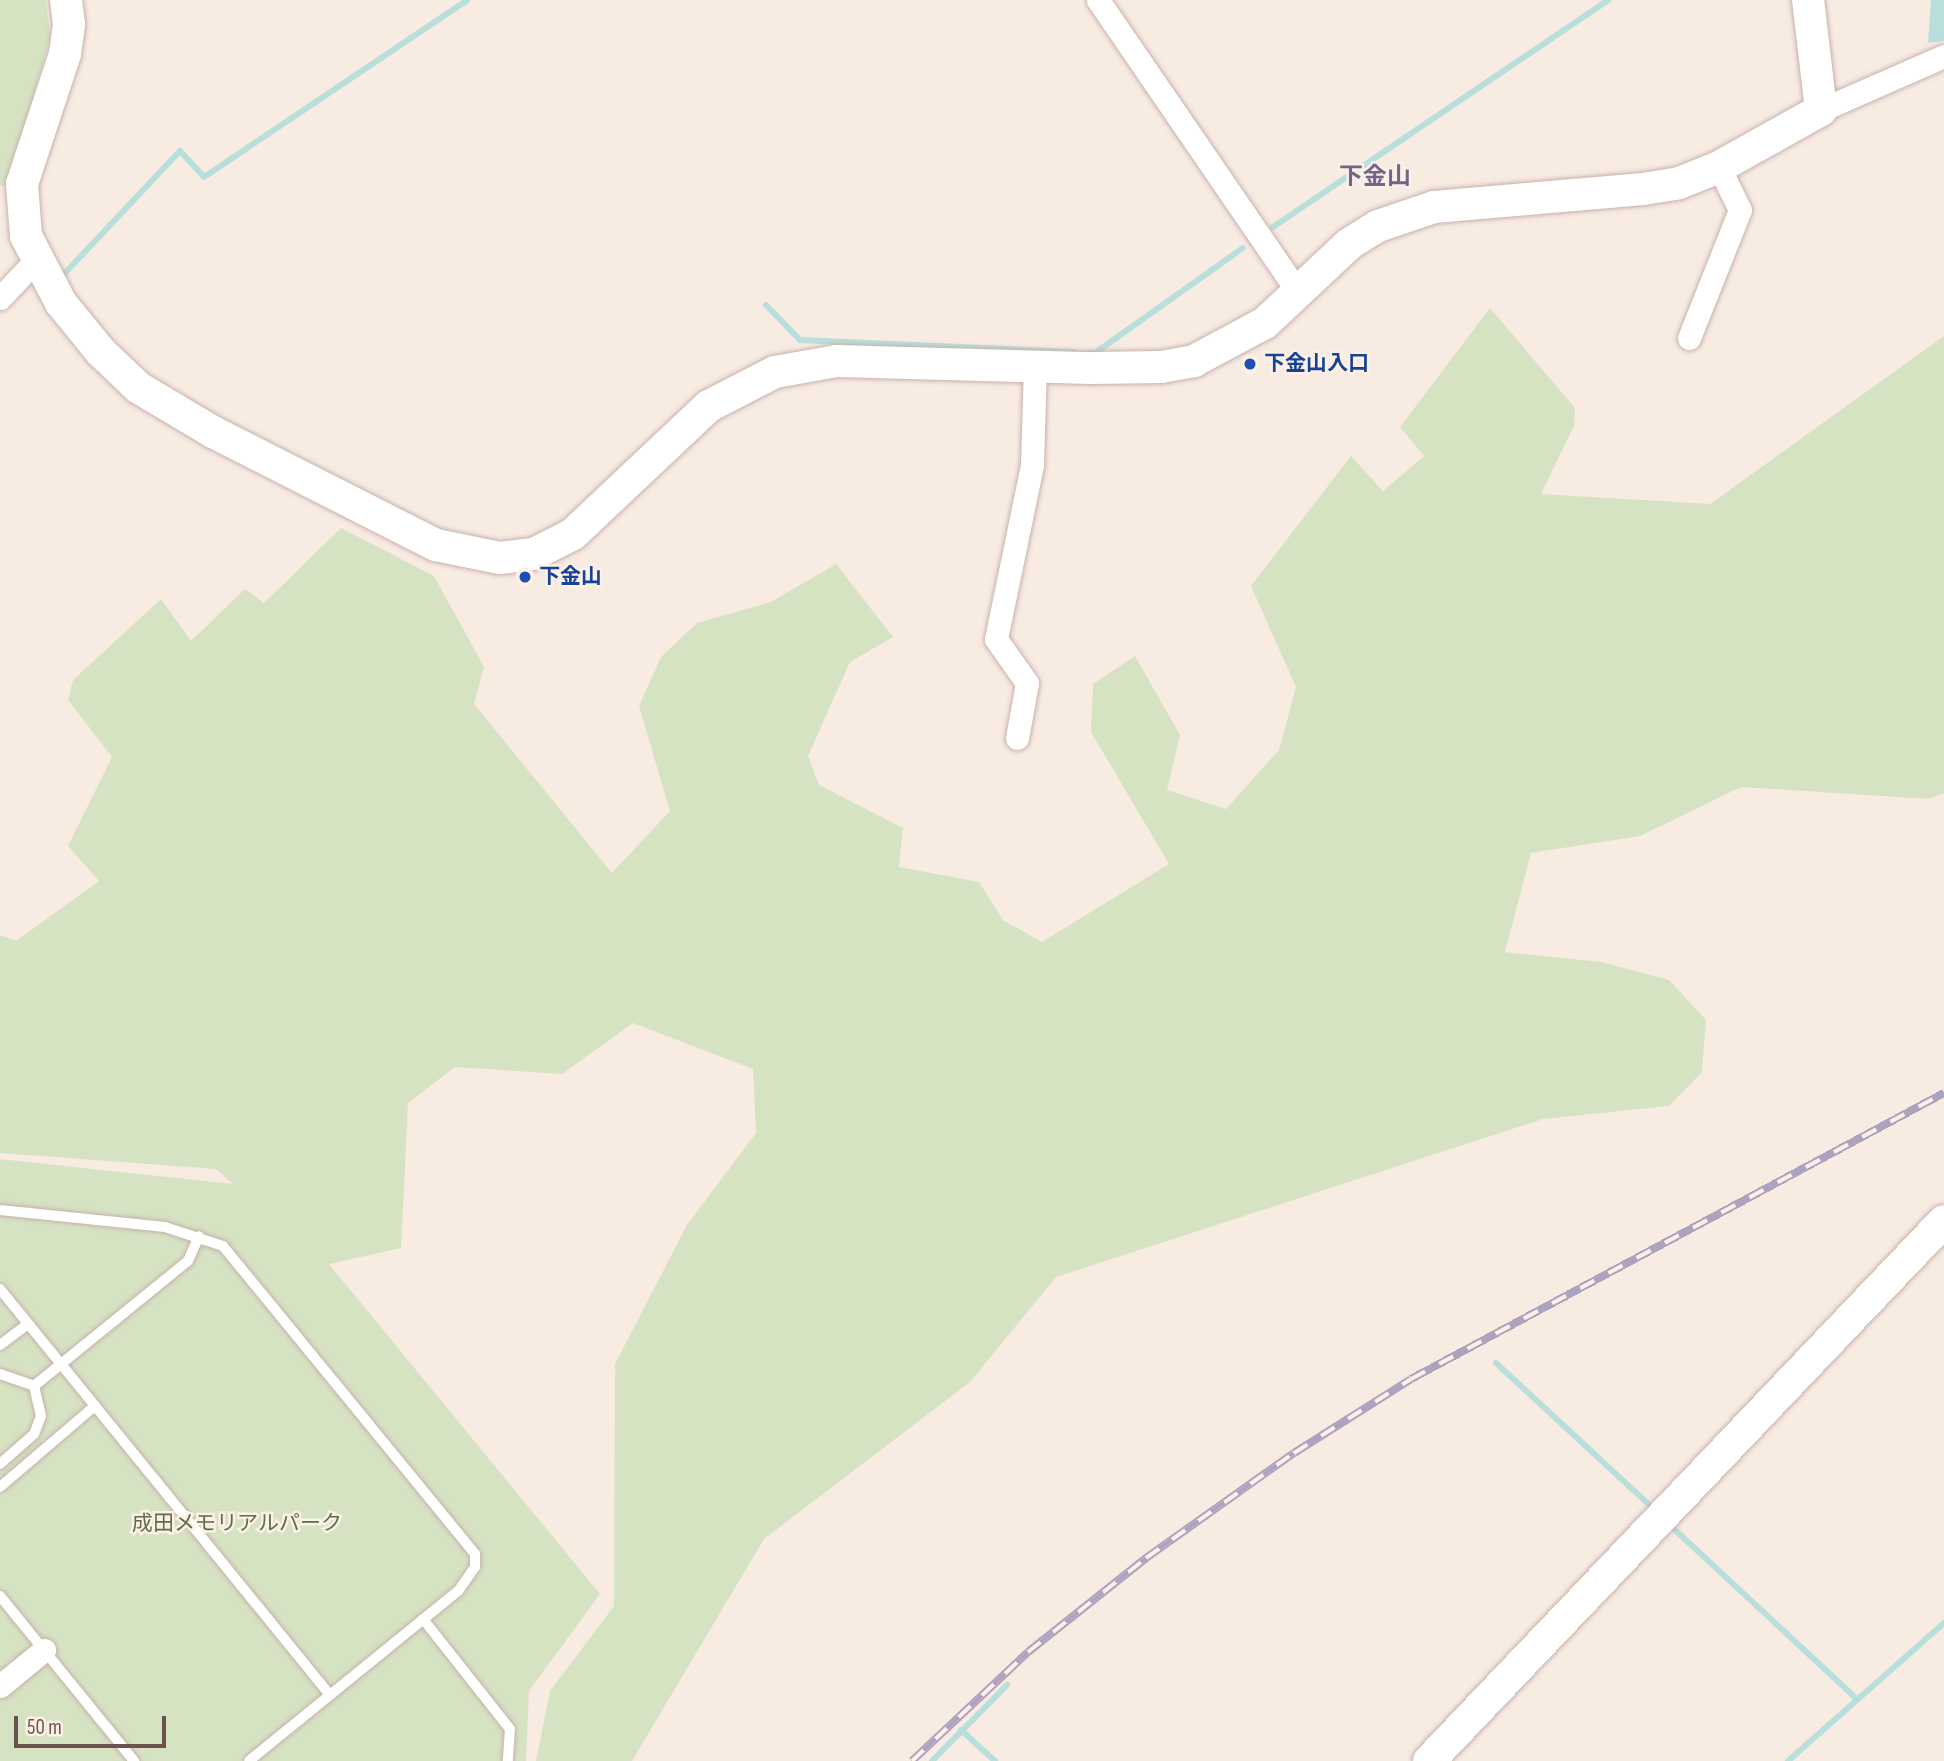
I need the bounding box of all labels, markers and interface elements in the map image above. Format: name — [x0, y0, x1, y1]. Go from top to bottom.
district label: 下金山 — [1339, 163, 1411, 191]
place label: 下金山入口 — [1264, 351, 1369, 377]
marker: 下金山入口 — [1242, 356, 1258, 372]
place label: 下金山 — [539, 564, 602, 590]
marker: 下金山 — [517, 569, 533, 585]
park label: 成田メモリアルパーク — [132, 1511, 342, 1537]
scale bar — [18, 1702, 170, 1746]
text: 50 m — [27, 1715, 62, 1740]

